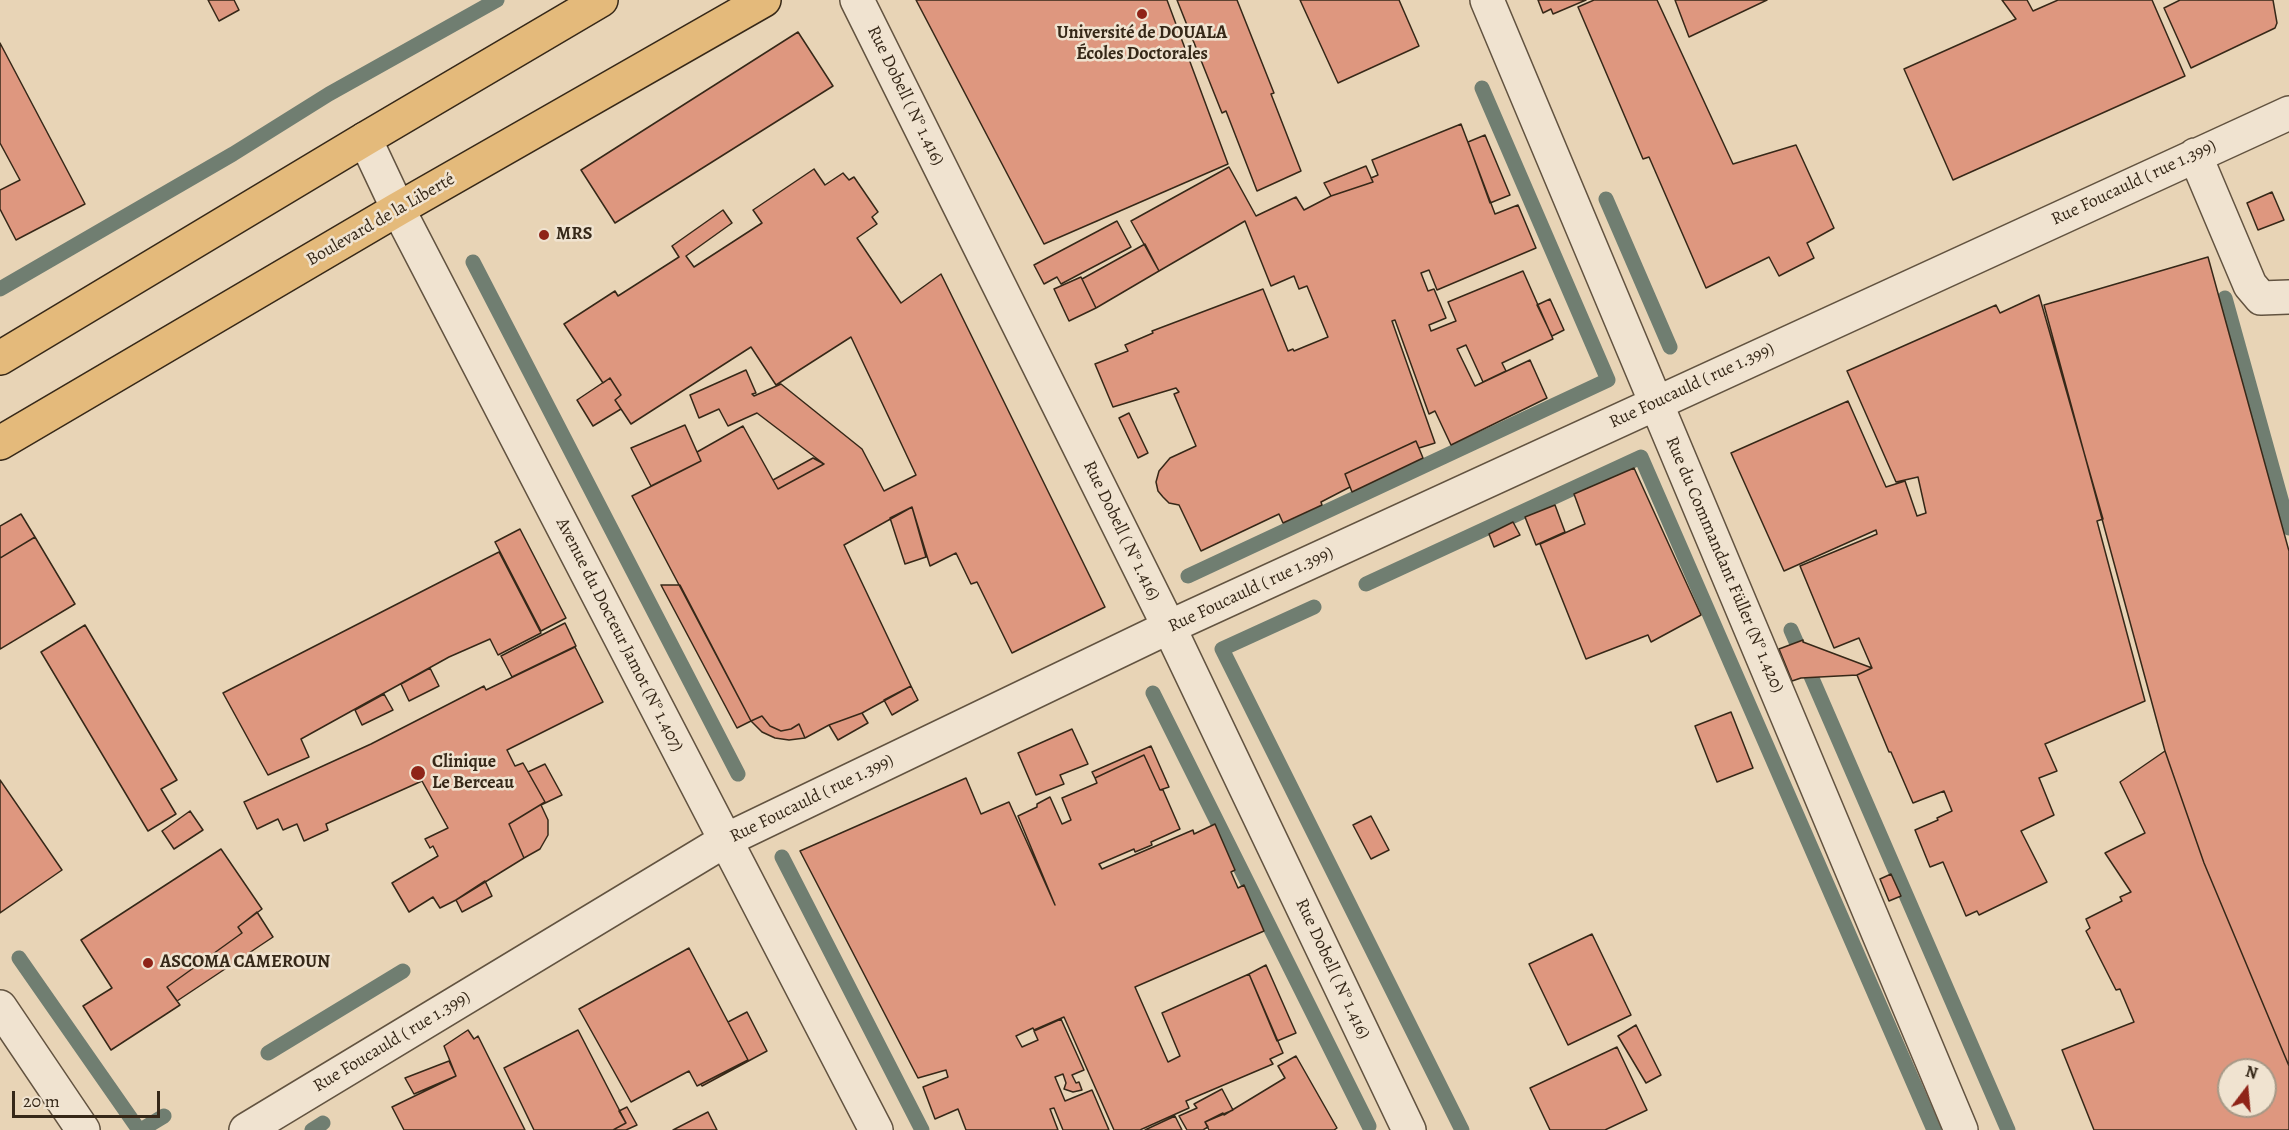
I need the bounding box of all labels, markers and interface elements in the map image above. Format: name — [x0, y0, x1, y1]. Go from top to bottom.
marker: Université de DOUALA Écoles Doctorales — [1135, 7, 1149, 21]
street label: Rue Dobell ( N° 1.416) — [862, 23, 948, 169]
place label: Université de DOUALA Écoles Doctorales — [1057, 23, 1227, 66]
street label: Rue Foucauld ( rue 1.399) — [2048, 135, 2220, 231]
street label: Boulevard de la Liberté — [303, 169, 459, 271]
place label: MRS — [556, 224, 592, 246]
marker: MRS — [537, 228, 551, 242]
street label: Rue Foucauld ( rue 1.399) — [1606, 338, 1778, 434]
street label: Rue du Commandant Füller (N° 1.420) — [1660, 434, 1788, 696]
street label: Rue Dobell ( N° 1.416) — [1078, 458, 1164, 604]
street label: Avenue du Docteur Jamot (N° 1.407) — [550, 514, 688, 756]
street label: Rue Foucauld ( rue 1.399) — [1165, 542, 1337, 638]
street label: Rue Foucauld ( rue 1.399) — [727, 750, 897, 848]
place label: Clinique Le Berceau — [432, 752, 514, 795]
marker: Clinique Le Berceau — [409, 764, 427, 782]
street label: Rue Dobell ( N° 1.416) — [1290, 895, 1374, 1043]
place label: ASCOMA CAMEROUN — [160, 952, 330, 974]
marker: ASCOMA CAMEROUN — [141, 956, 155, 970]
street label: Rue Foucauld ( rue 1.399) — [310, 987, 474, 1097]
north arrow — [2217, 1058, 2277, 1118]
text: N — [2243, 1060, 2260, 1085]
scale bar — [15, 1079, 164, 1117]
text: 20 m — [23, 1089, 60, 1113]

